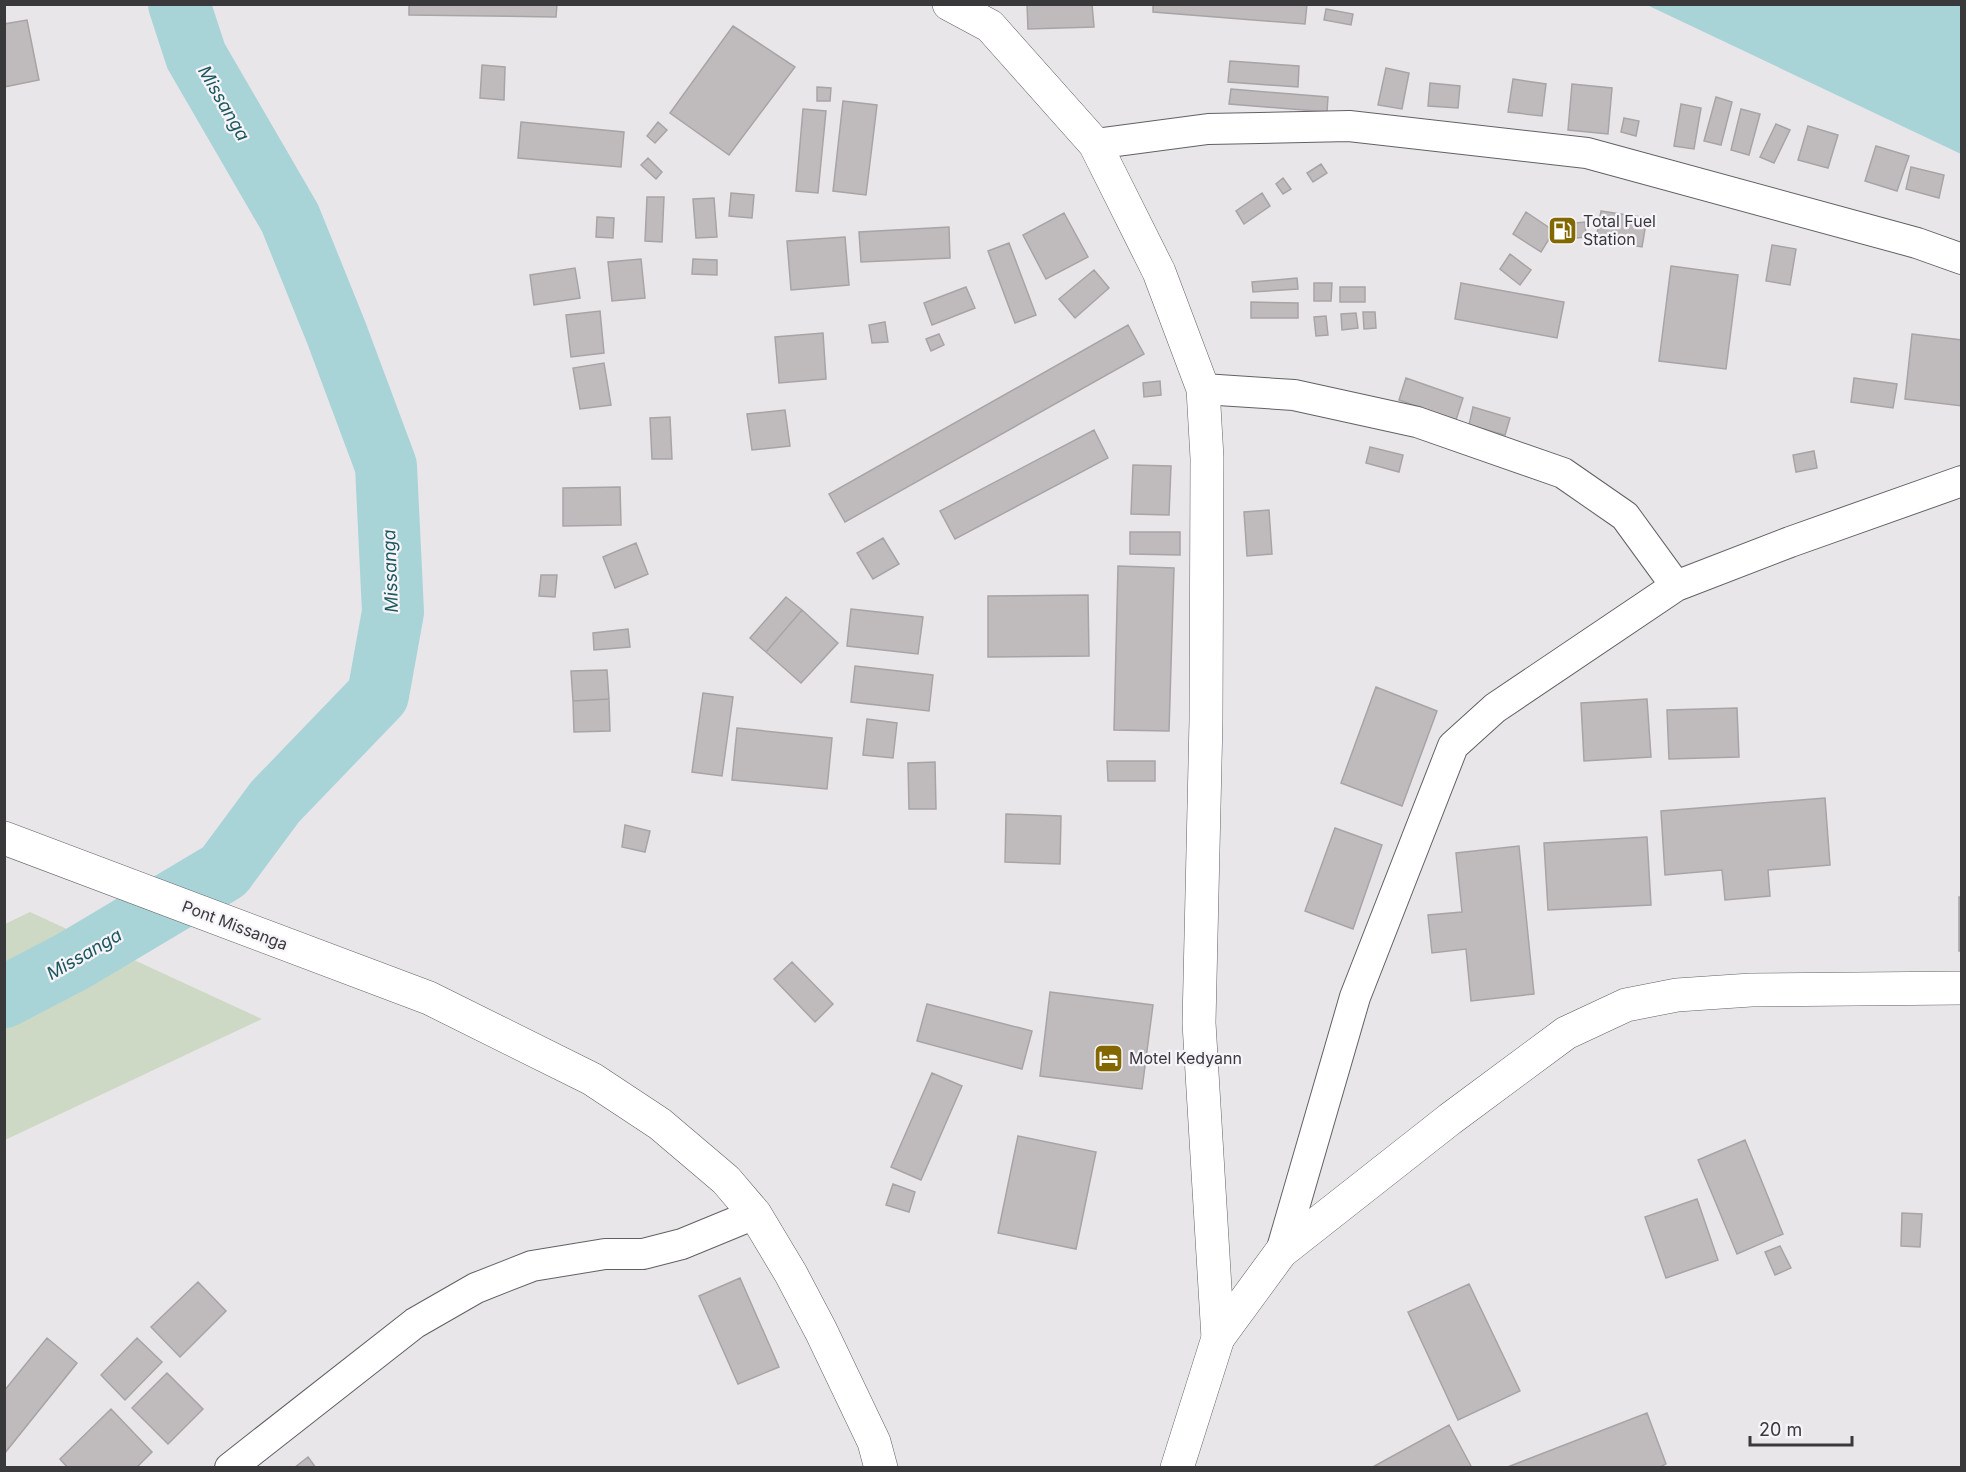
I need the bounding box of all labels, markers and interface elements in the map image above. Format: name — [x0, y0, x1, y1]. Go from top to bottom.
water label: Missanga — [194, 62, 254, 144]
place label: Total Fuel Station — [1583, 211, 1656, 249]
fuel station icon: Total Fuel Station — [1546, 214, 1578, 246]
water label: Missanga — [378, 529, 402, 613]
street label: Pont Missanga — [179, 896, 291, 954]
water label: Missanga — [43, 924, 125, 984]
hotel icon: Motel Kedyann — [1092, 1042, 1124, 1074]
place label: Motel Kedyann — [1129, 1048, 1242, 1068]
scale bar — [1750, 1409, 1852, 1447]
text: 20 m — [1759, 1419, 1802, 1440]

